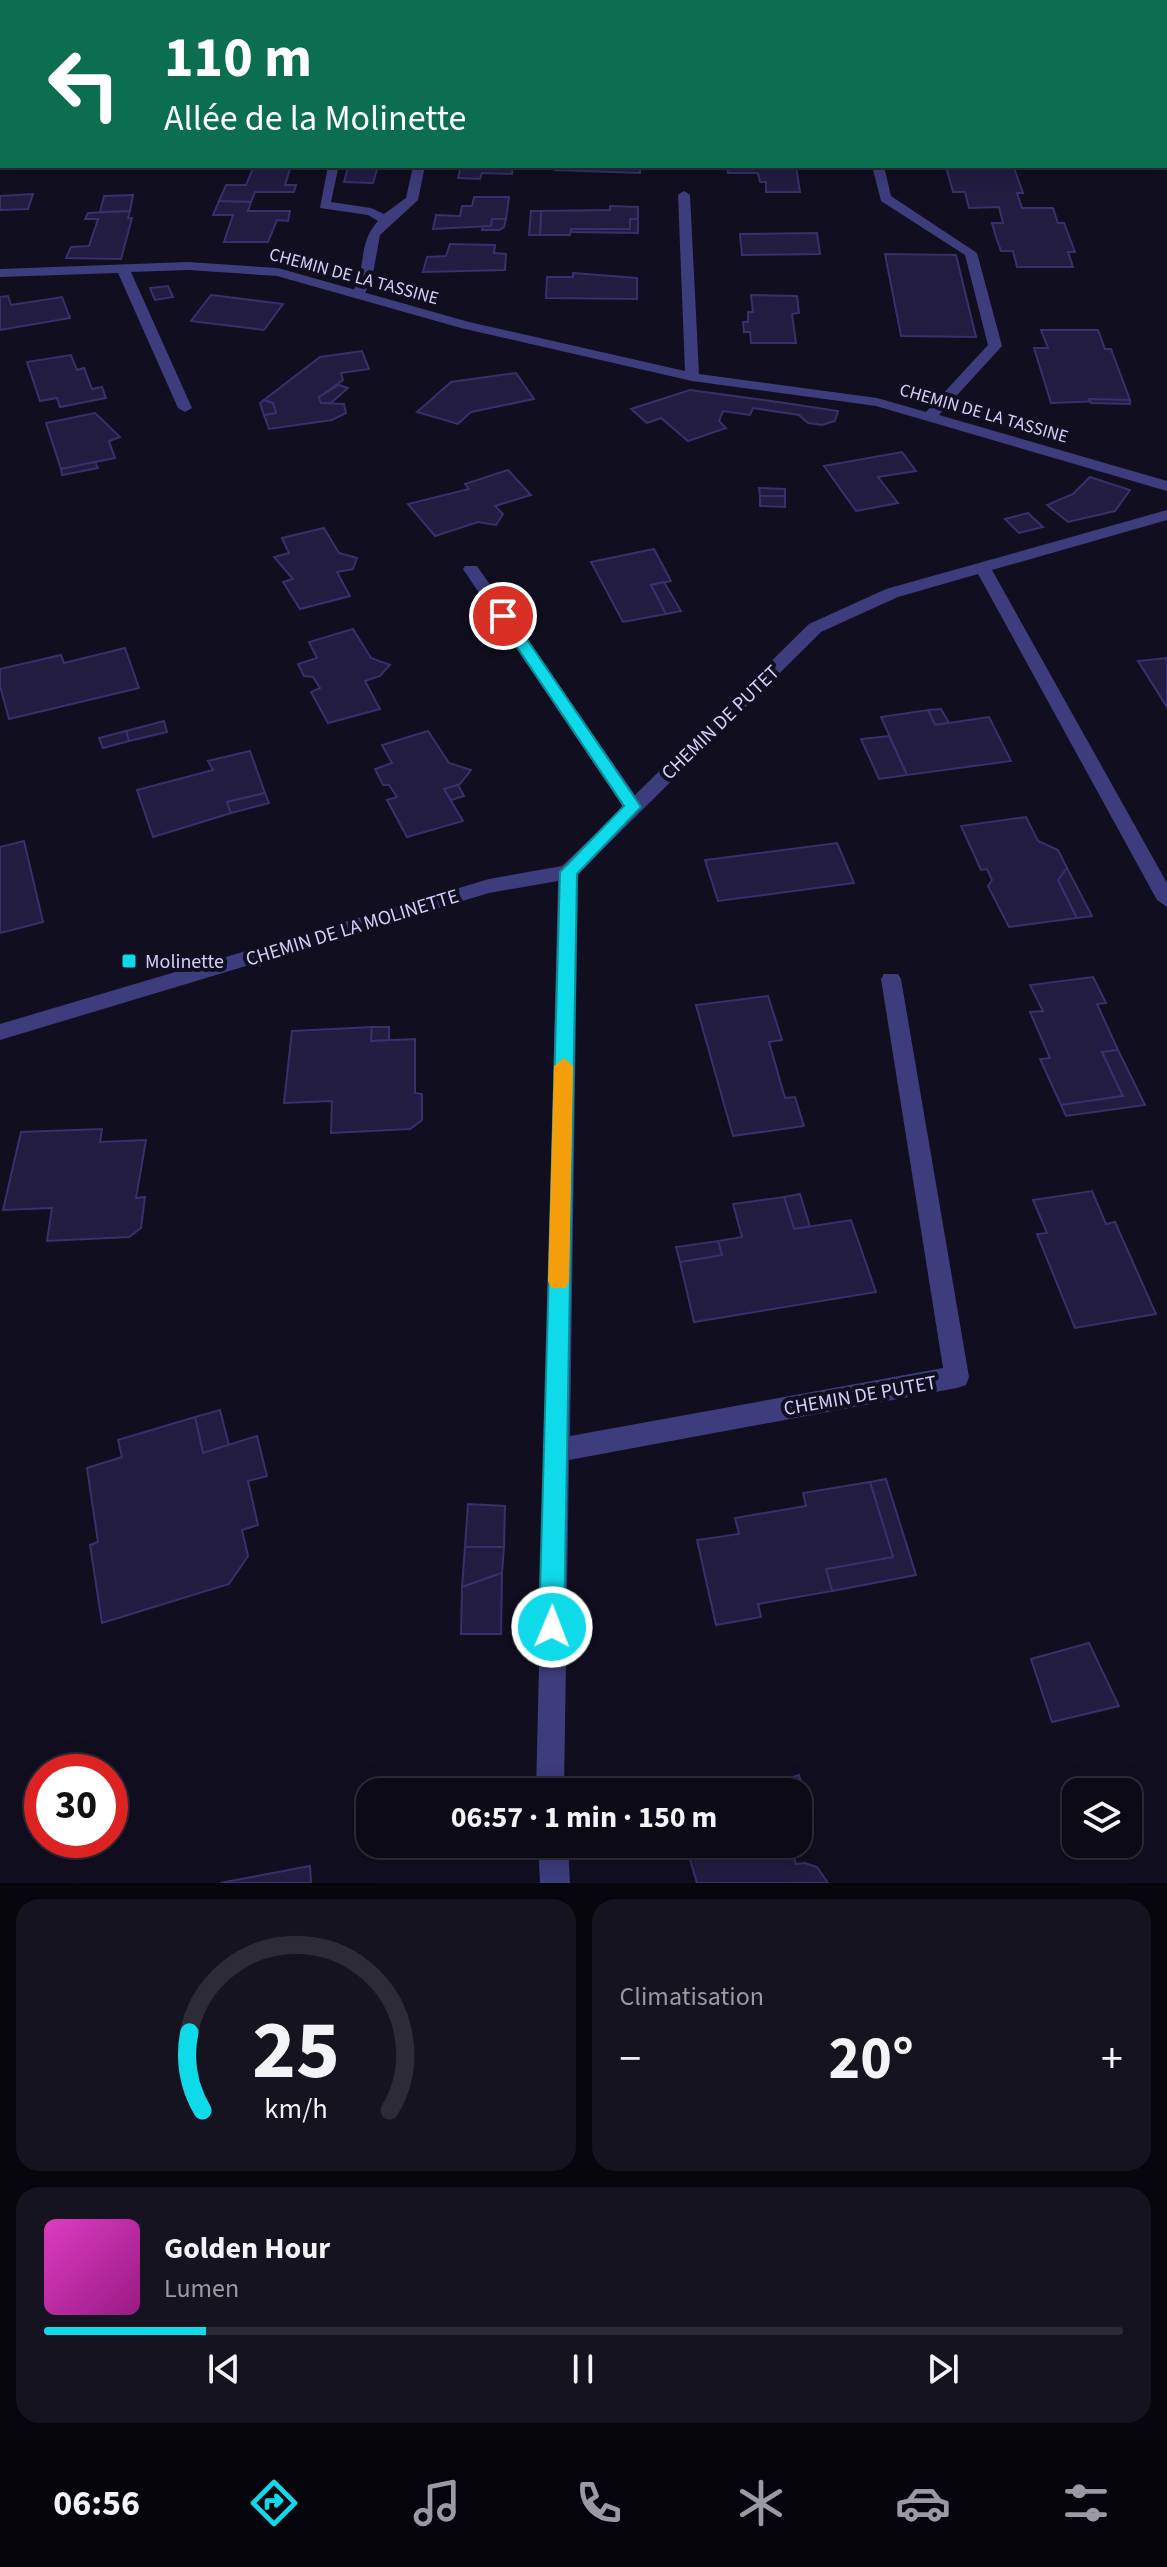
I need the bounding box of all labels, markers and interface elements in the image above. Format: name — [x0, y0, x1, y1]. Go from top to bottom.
text: 110 m — [164, 19, 312, 98]
icon: left — [32, 32, 136, 136]
text: Allée de la Molinette — [164, 93, 466, 144]
street label: CHEMIN DE LA TASSINE — [266, 242, 441, 311]
street label: CHEMIN DE LA TASSINE — [897, 377, 1071, 450]
pin — [469, 582, 537, 650]
icon: arrive — [481, 594, 525, 638]
street label: CHEMIN DE PUTET — [655, 659, 786, 787]
street label: CHEMIN DE LA MOLINETTE — [242, 882, 462, 974]
place label: Molinette — [145, 948, 224, 976]
marker: Molinette — [120, 952, 138, 970]
street label: CHEMIN DE PUTET — [782, 1369, 939, 1423]
position arrow — [510, 1585, 594, 1669]
speed limit sign: 30 — [24, 1754, 128, 1858]
map controls — [1062, 1778, 1142, 1858]
button: layers — [1062, 1778, 1142, 1858]
text: 06:57 · 1 min · 150 m — [451, 1796, 717, 1839]
text: Climatisation — [620, 1978, 764, 2015]
text: 25 — [252, 1992, 340, 2110]
text: 20° — [829, 2017, 914, 2102]
text: − — [620, 2028, 641, 2091]
text: + — [1101, 2028, 1123, 2091]
text: km/h — [264, 2089, 327, 2129]
text: Golden Hour — [164, 2227, 330, 2270]
text: Lumen — [164, 2270, 239, 2307]
icon: previous — [202, 2347, 246, 2391]
icon: pause — [561, 2347, 605, 2391]
icon: next — [921, 2347, 965, 2391]
icon: directions — [246, 2475, 302, 2531]
icon: music — [409, 2475, 465, 2531]
icon: phone — [571, 2475, 627, 2531]
icon: climate — [733, 2475, 789, 2531]
icon: car — [895, 2475, 951, 2531]
icon: filters — [1058, 2475, 1114, 2531]
text: 06:56 — [53, 2478, 140, 2529]

